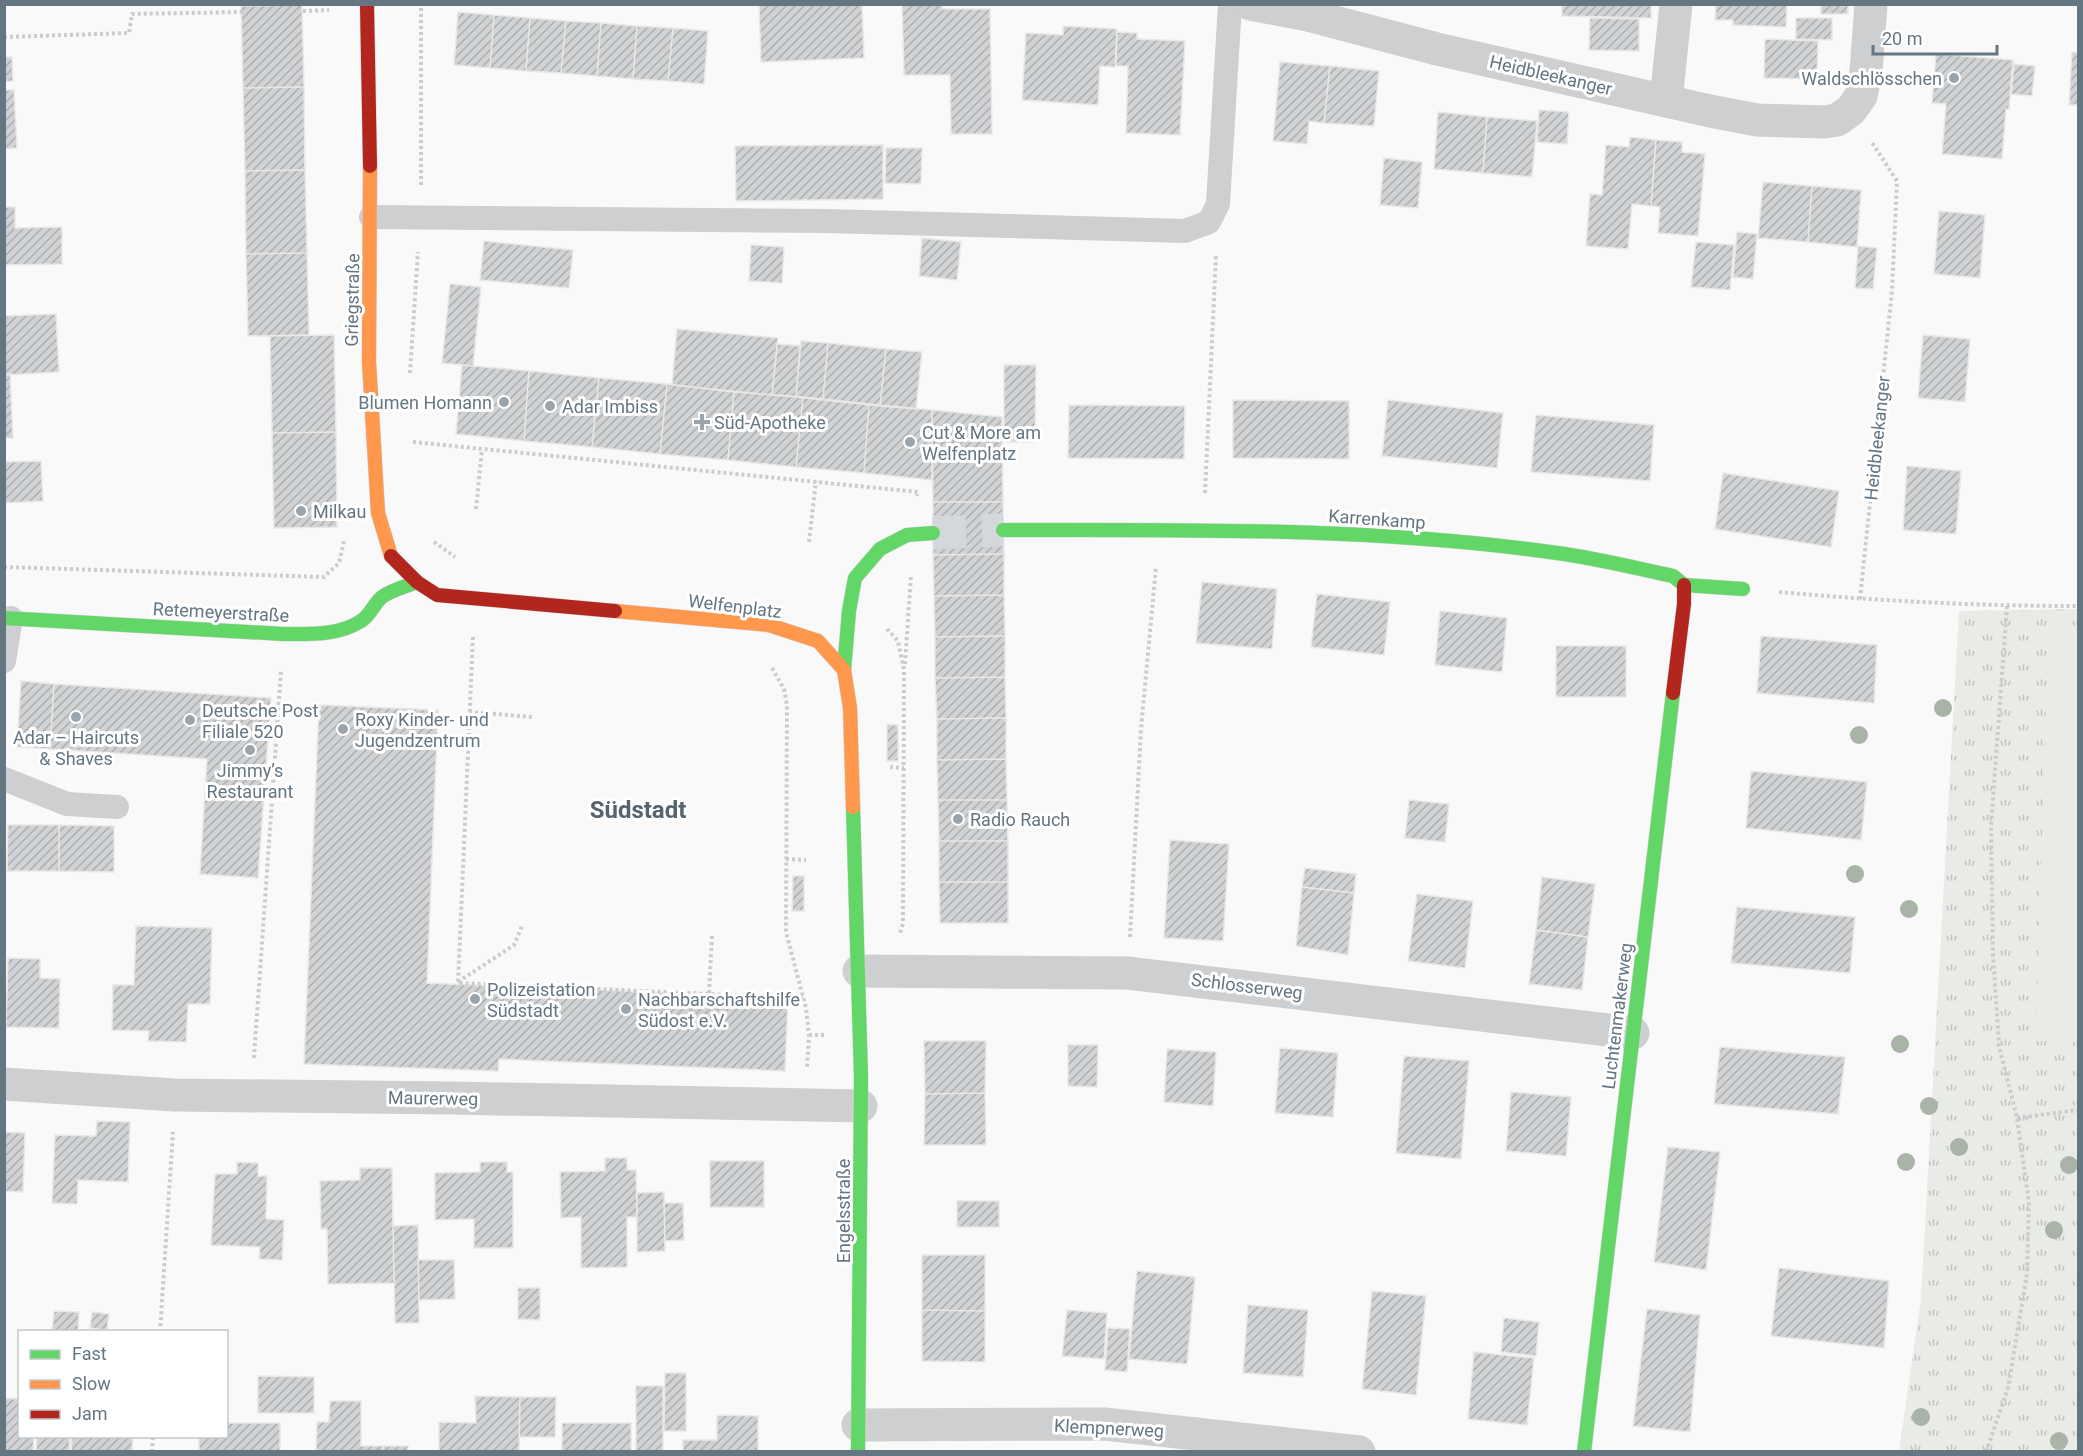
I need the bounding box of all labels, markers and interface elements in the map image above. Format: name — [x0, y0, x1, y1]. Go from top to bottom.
scale bar — [1873, 18, 1998, 56]
text: 20 m — [1882, 28, 1922, 49]
street label: Heidbleekanger — [1488, 51, 1614, 99]
place label: Waldschlösschen — [1801, 68, 1942, 89]
marker: Waldschlösschen — [1947, 71, 1961, 85]
street label: Griegstraße — [341, 253, 363, 347]
street label: Heidbleekanger — [1860, 375, 1894, 501]
place label: Blumen Homann — [358, 392, 492, 413]
marker: Blumen Homann — [497, 395, 511, 409]
place label: Adar Imbiss — [562, 396, 658, 417]
marker: Adar Imbiss — [543, 399, 557, 413]
place label: Süd-Apotheke — [714, 412, 826, 433]
marker: Süd-Apotheke — [695, 415, 709, 429]
place label: Cut & More am Welfenplatz — [922, 422, 1041, 464]
marker: Cut & More am Welfenplatz — [903, 435, 917, 449]
place label: Milkau — [313, 501, 366, 522]
marker: Milkau — [294, 504, 308, 518]
street label: Karrenkamp — [1328, 505, 1426, 533]
street label: Welfenplatz — [687, 590, 783, 622]
street label: Retemeyerstraße — [152, 598, 290, 626]
place label: Deutsche Post Filiale 520 — [202, 700, 319, 742]
place label: Roxy Kinder- und Jugendzentrum — [355, 709, 489, 751]
marker: Adar – Haircuts & Shaves — [69, 710, 83, 724]
marker: Deutsche Post Filiale 520 — [183, 713, 197, 727]
marker: Roxy Kinder- und Jugendzentrum — [336, 722, 350, 736]
place label: Adar – Haircuts & Shaves — [13, 727, 139, 769]
marker: Jimmy’s Restaurant — [243, 743, 257, 757]
place label: Jimmy’s Restaurant — [207, 760, 294, 802]
district label: Südstadt — [590, 796, 686, 824]
place label: Radio Rauch — [970, 809, 1070, 830]
marker: Radio Rauch — [951, 812, 965, 826]
street label: Luchtenmakerweg — [1598, 942, 1636, 1090]
street label: Schlosserweg — [1190, 969, 1304, 1003]
place label: Polizeistation Südstadt — [487, 979, 595, 1021]
place label: Nachbarschaftshilfe Südost e.V. — [638, 989, 800, 1031]
marker: Polizeistation Südstadt — [468, 992, 482, 1006]
marker: Nachbarschaftshilfe Südost e.V. — [619, 1002, 633, 1016]
street label: Maurerweg — [388, 1087, 478, 1109]
street label: Engelsstraße — [833, 1159, 854, 1263]
legend — [18, 1330, 228, 1438]
text: Fast — [72, 1343, 107, 1364]
text: Slow — [72, 1373, 111, 1394]
text: Jam — [72, 1403, 108, 1424]
street label: Klempnerweg — [1054, 1415, 1164, 1441]

